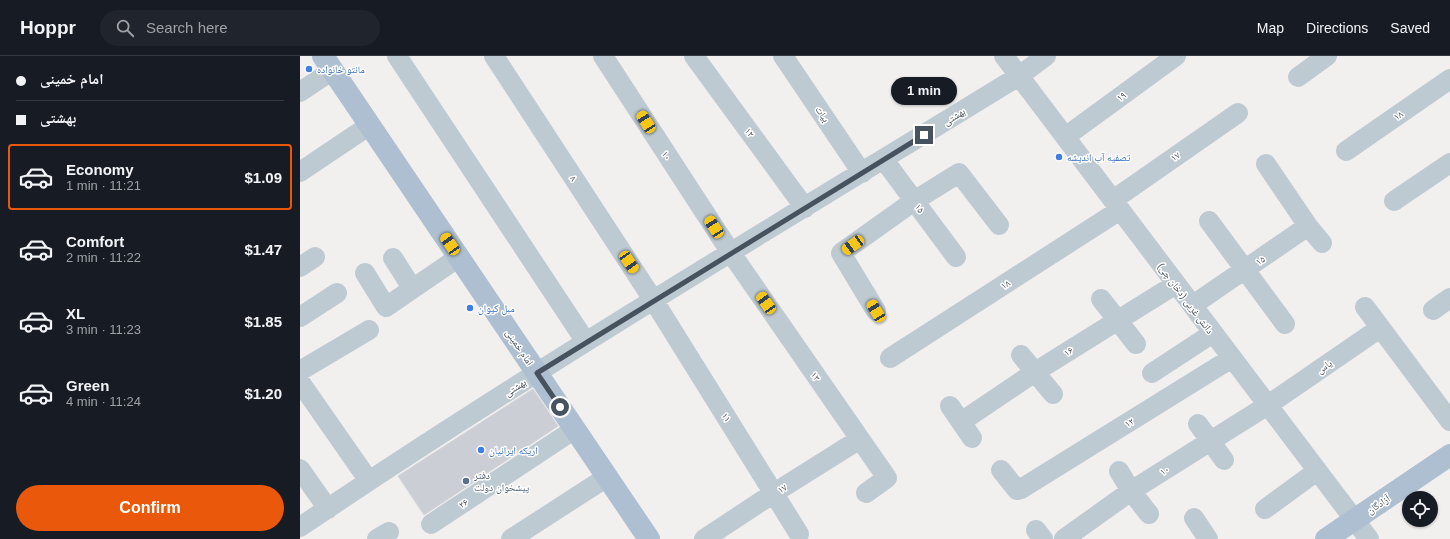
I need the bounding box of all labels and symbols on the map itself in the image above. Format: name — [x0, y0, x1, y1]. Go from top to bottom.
marker: مانتو خانواده — [304, 64, 314, 74]
place label: مانتو خانواده — [317, 64, 365, 75]
callout: 1 min — [891, 77, 957, 105]
street label: ۱۹ — [1114, 89, 1129, 103]
street label: بیات — [813, 104, 832, 125]
street label: بهشتی — [941, 105, 968, 128]
street label: ۱۸ — [1391, 108, 1406, 122]
car — [634, 109, 658, 135]
street label: ۱۲ — [743, 125, 757, 140]
route end — [915, 126, 933, 144]
street label: ۱۰ — [660, 149, 674, 162]
street label: ۱۷ — [1168, 149, 1183, 163]
marker: تصفیه آب اندیشه — [1054, 152, 1064, 162]
place label: تصفیه آب اندیشه — [1067, 152, 1130, 163]
street label: ۸ — [568, 173, 580, 184]
street label: ۱۵ — [913, 201, 927, 216]
car — [702, 214, 726, 240]
car — [438, 231, 462, 257]
car — [840, 233, 866, 257]
car — [617, 249, 641, 275]
street label: ۱۵ — [1253, 253, 1267, 267]
street label: دانش غربی (دخان چی) — [1155, 261, 1216, 336]
street label: ۱۸ — [999, 277, 1012, 291]
car — [754, 290, 778, 316]
car — [865, 298, 887, 324]
marker: مبل کیوان — [465, 303, 475, 313]
place label: مبل کیوان — [478, 303, 515, 315]
street label: امام خمینی — [502, 327, 536, 368]
street label: ۱۶ — [1062, 344, 1075, 358]
street label: یاس — [1315, 357, 1335, 376]
street label: ۱۳ — [809, 369, 823, 384]
street label: بهشتی — [502, 376, 529, 399]
route start — [551, 398, 569, 416]
street label: ۱۱ — [720, 411, 734, 424]
street label: ۱۲ — [1123, 415, 1136, 429]
marker: اریکه ایرانیان — [476, 445, 486, 455]
place label: اریکه ایرانیان — [489, 445, 538, 457]
street label: ۱۰ — [1158, 463, 1171, 477]
place label: دفتر پیشخوان دولت — [473, 470, 529, 494]
marker: دفتر پیشخوان دولت — [461, 476, 471, 486]
street label: ۱۷ — [776, 481, 789, 495]
street label: آزادگان — [1365, 493, 1393, 517]
street label: ۲۶ — [457, 496, 470, 510]

